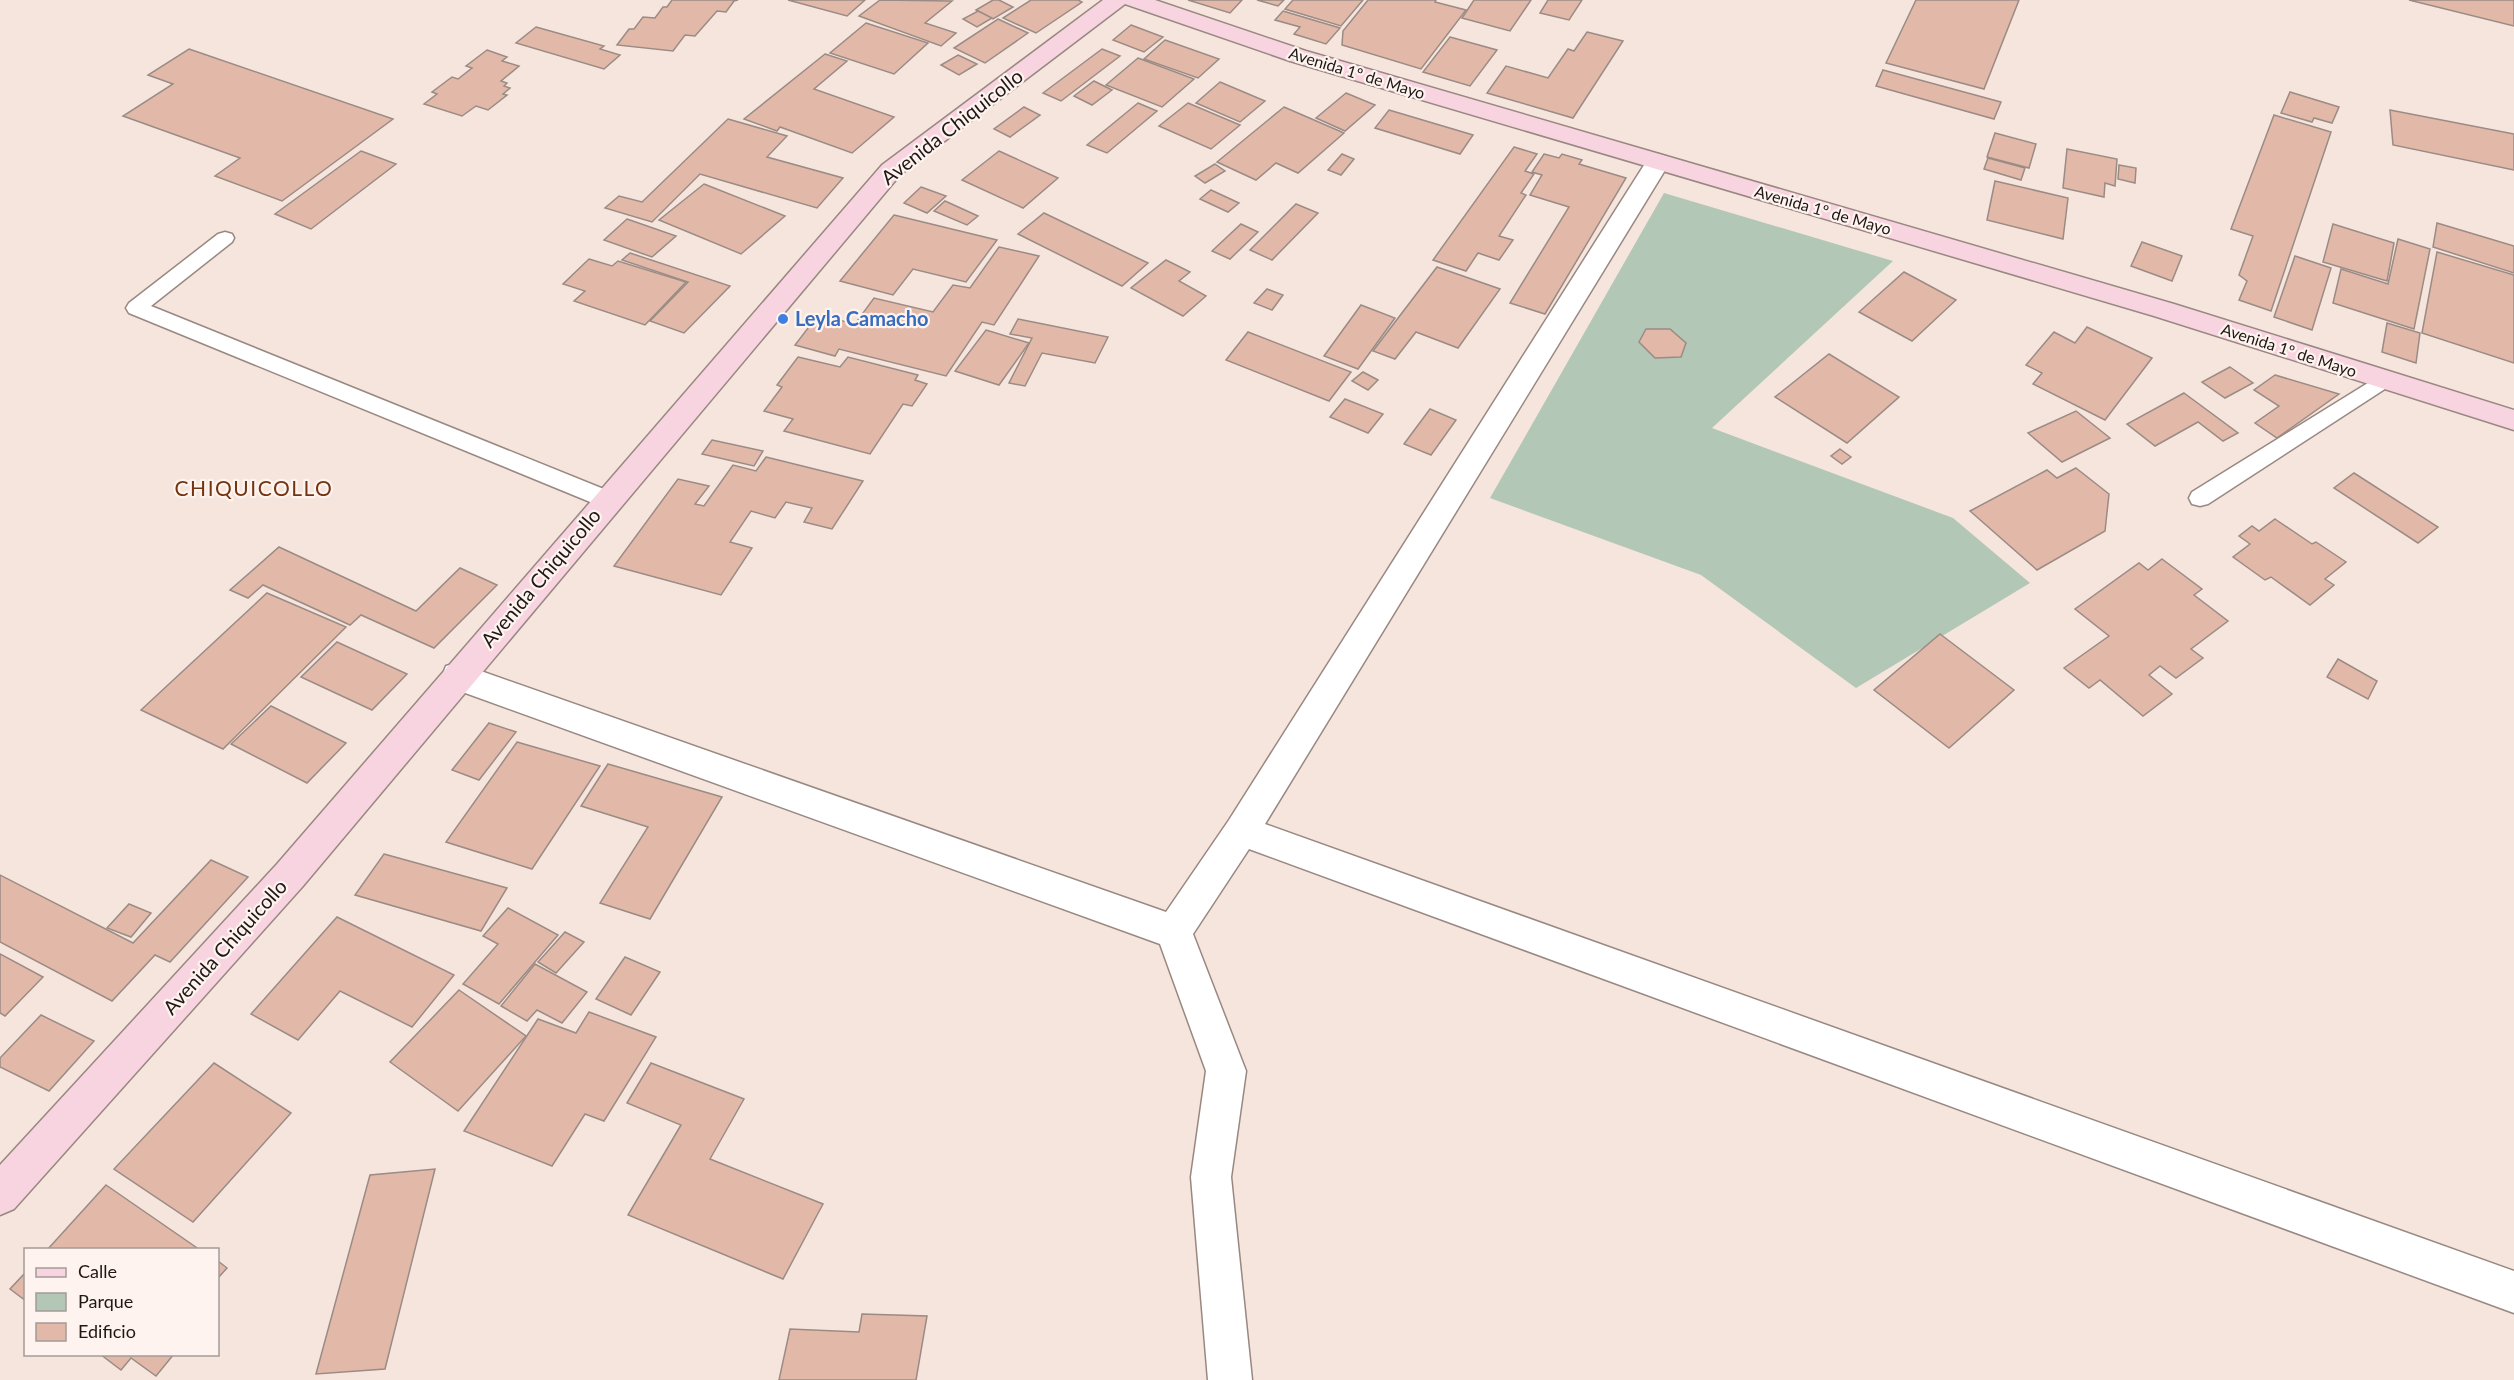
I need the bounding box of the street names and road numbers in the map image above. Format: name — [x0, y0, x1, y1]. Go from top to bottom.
street label: Avenida 1º de Mayo — [1287, 43, 1427, 102]
street label: Avenida Chiquicollo — [876, 63, 1027, 189]
street label: Avenida 1º de Mayo — [1753, 181, 1894, 238]
street label: Avenida 1º de Mayo — [2219, 319, 2359, 380]
street label: Avenida Chiquicollo — [475, 503, 605, 652]
street label: Avenida Chiquicollo — [157, 874, 291, 1019]

